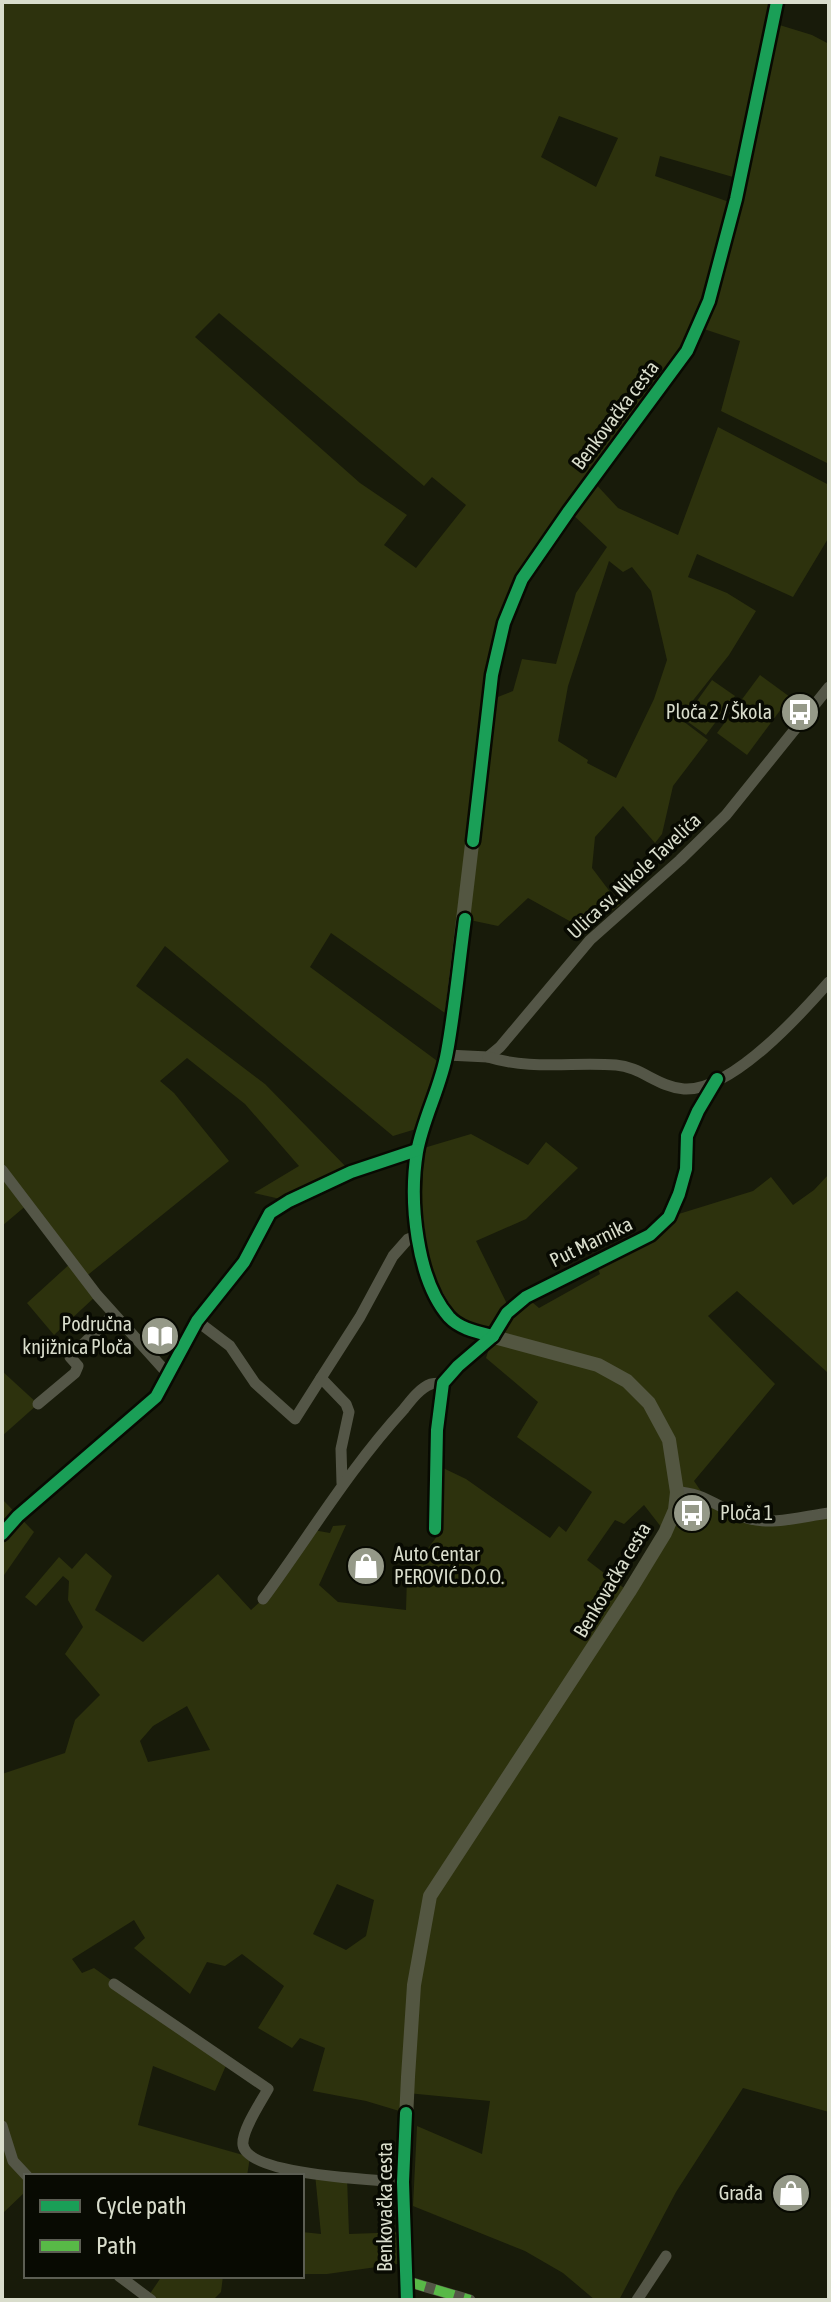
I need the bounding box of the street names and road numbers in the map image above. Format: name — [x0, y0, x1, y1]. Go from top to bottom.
street label: Benkovačka cesta — [566, 356, 663, 474]
street label: Ulica sv. Nikole Tavelića — [562, 808, 705, 943]
street label: Put Marnika — [546, 1212, 636, 1271]
street label: Benkovačka cesta — [568, 1518, 655, 1641]
street label: Benkovačka cesta — [373, 2142, 396, 2272]

